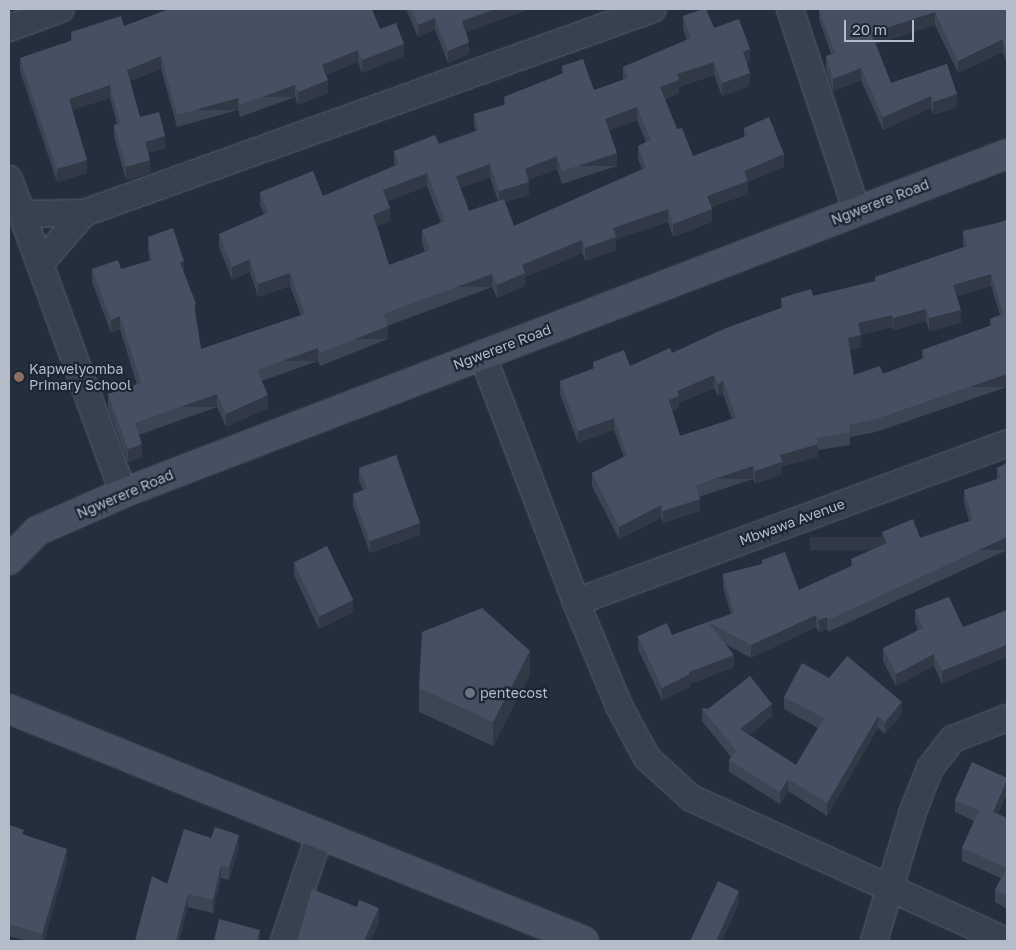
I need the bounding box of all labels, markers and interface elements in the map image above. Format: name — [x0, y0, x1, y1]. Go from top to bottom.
scale bar — [846, 10, 916, 42]
text: 20 m — [852, 20, 887, 38]
street label: Ngwerere Road — [829, 176, 931, 228]
street label: Ngwerere Road — [451, 321, 553, 373]
place label: Kapwelyomba Primary School — [29, 361, 131, 394]
marker: Kapwelyomba Primary School — [13, 371, 25, 383]
street label: Ngwerere Road — [74, 466, 176, 522]
street label: Mbwawa Avenue — [737, 495, 847, 549]
place label: pentecost — [480, 685, 548, 701]
marker: pentecost — [464, 687, 476, 699]

